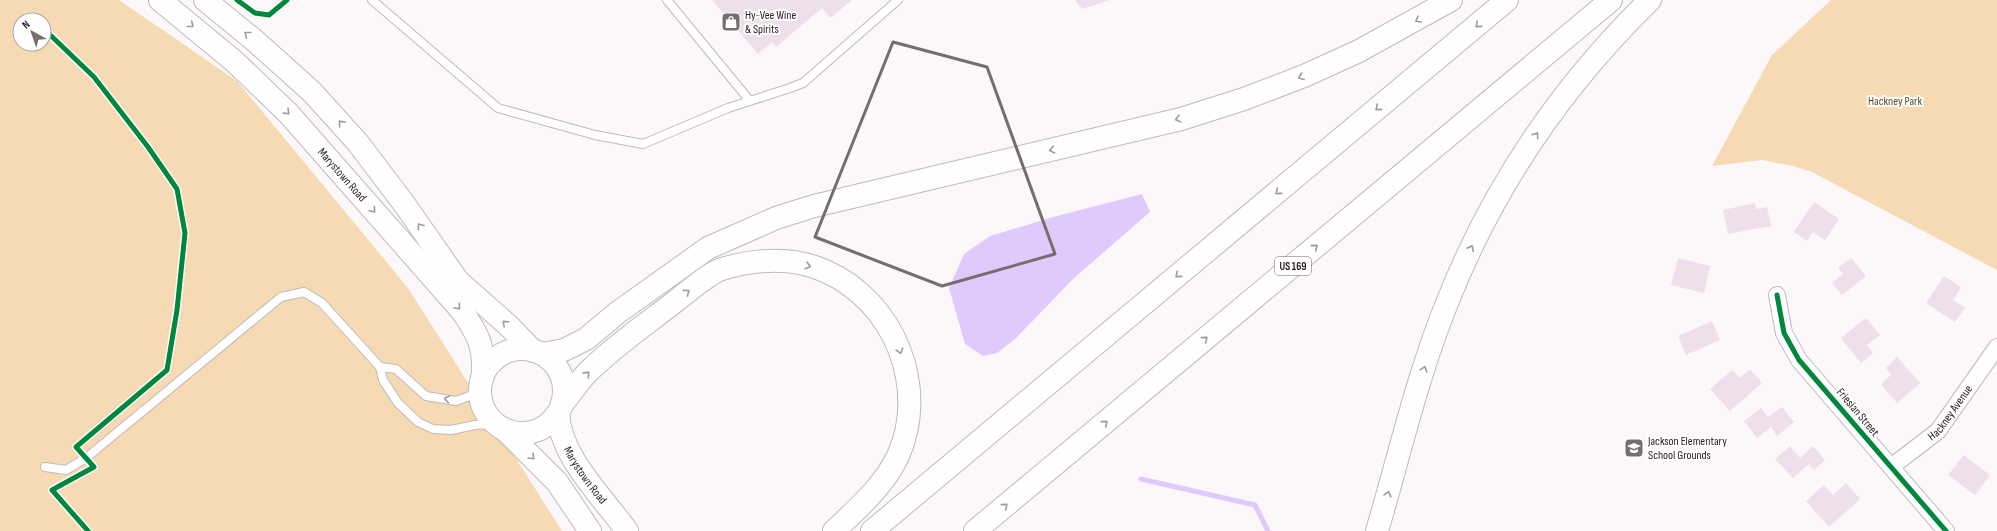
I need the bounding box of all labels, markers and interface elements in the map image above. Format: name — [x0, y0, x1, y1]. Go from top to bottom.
place label: Hy-Vee Wine & Spirits — [745, 8, 796, 37]
shop icon: Hy-Vee Wine & Spirits — [720, 11, 742, 33]
north arrow — [12, 12, 52, 52]
one-way arrow — [1415, 15, 1422, 22]
text: N — [19, 18, 32, 32]
one-way arrow — [186, 20, 193, 27]
one-way arrow — [1475, 20, 1482, 27]
one-way arrow — [244, 31, 251, 38]
one-way arrow — [1298, 73, 1305, 81]
park label: Hackney Park — [1868, 94, 1922, 109]
one-way arrow — [1375, 104, 1382, 111]
one-way arrow — [282, 107, 290, 115]
one-way arrow — [1175, 115, 1181, 123]
one-way arrow — [338, 121, 345, 128]
one-way arrow — [1531, 132, 1538, 139]
street label: Marystown Road — [314, 145, 369, 205]
one-way arrow — [1049, 145, 1055, 153]
one-way arrow — [1275, 187, 1283, 194]
one-way arrow — [368, 205, 375, 212]
one-way arrow — [417, 223, 425, 230]
one-way arrow — [1466, 244, 1474, 252]
one-way arrow — [1311, 245, 1318, 252]
road number: US 169 — [1275, 257, 1311, 275]
one-way arrow — [805, 261, 812, 270]
one-way arrow — [1176, 271, 1183, 278]
one-way arrow — [683, 290, 690, 297]
one-way arrow — [454, 302, 461, 310]
one-way arrow — [503, 321, 510, 328]
one-way arrow — [1200, 337, 1207, 344]
one-way arrow — [895, 347, 904, 354]
one-way arrow — [1419, 365, 1428, 372]
one-way arrow — [582, 371, 589, 379]
street label: Hackney Avenue — [1925, 382, 1976, 444]
street label: Friesian Street — [1833, 385, 1882, 440]
one-way arrow — [444, 396, 450, 404]
one-way arrow — [1100, 420, 1108, 427]
place label: Jackson Elementary School Grounds — [1647, 434, 1727, 463]
school or university icon: Jackson Elementary School Grounds — [1623, 437, 1645, 459]
street label: Marystown Road — [560, 444, 610, 507]
one-way arrow — [527, 452, 535, 460]
one-way arrow — [1383, 490, 1392, 497]
one-way arrow — [1001, 504, 1008, 511]

